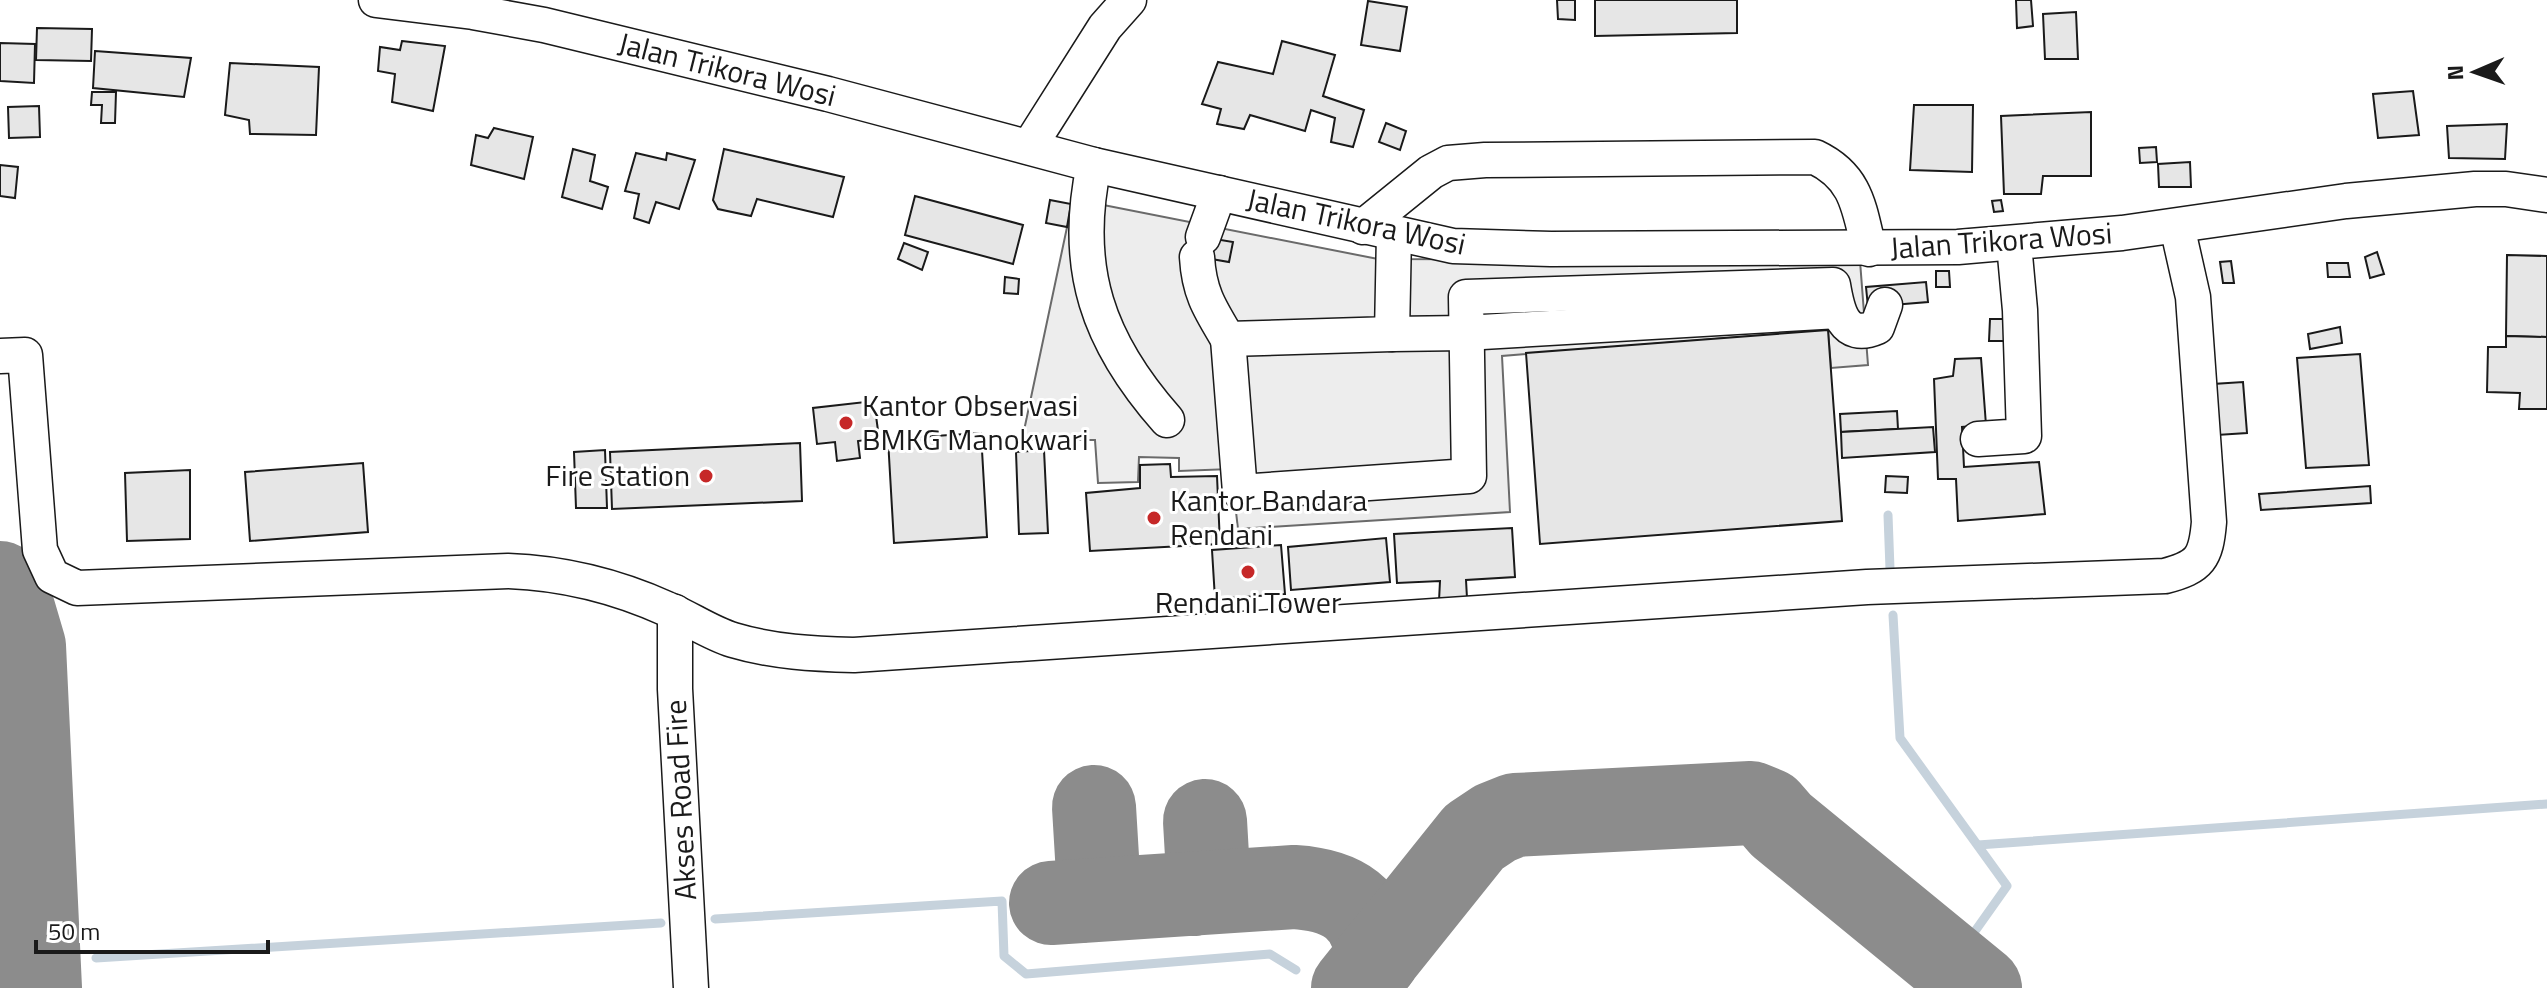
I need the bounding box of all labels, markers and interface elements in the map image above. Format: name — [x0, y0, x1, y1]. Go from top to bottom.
street label: Jalan Trikora Wosi — [614, 20, 841, 118]
north arrow — [2435, 32, 2515, 112]
text: N — [2438, 64, 2472, 81]
street label: Jalan Trikora Wosi — [1243, 175, 1470, 267]
street label: Jalan Trikora Wosi — [1888, 209, 2114, 271]
place label: Kantor Observasi BMKG Manokwari — [862, 382, 1089, 462]
marker: Kantor Observasi BMKG Manokwari — [837, 414, 855, 432]
place label: Fire Station — [545, 452, 690, 498]
marker: Fire Station — [697, 467, 715, 485]
place label: Kantor Bandara Rendani — [1170, 477, 1367, 557]
marker: Kantor Bandara Rendani — [1145, 509, 1163, 527]
marker: Rendani Tower — [1239, 563, 1257, 581]
place label: Rendani Tower — [1155, 579, 1341, 625]
street label: Akses Road Fire — [652, 698, 708, 902]
scale bar — [36, 904, 268, 954]
text: 50 m — [48, 913, 100, 949]

